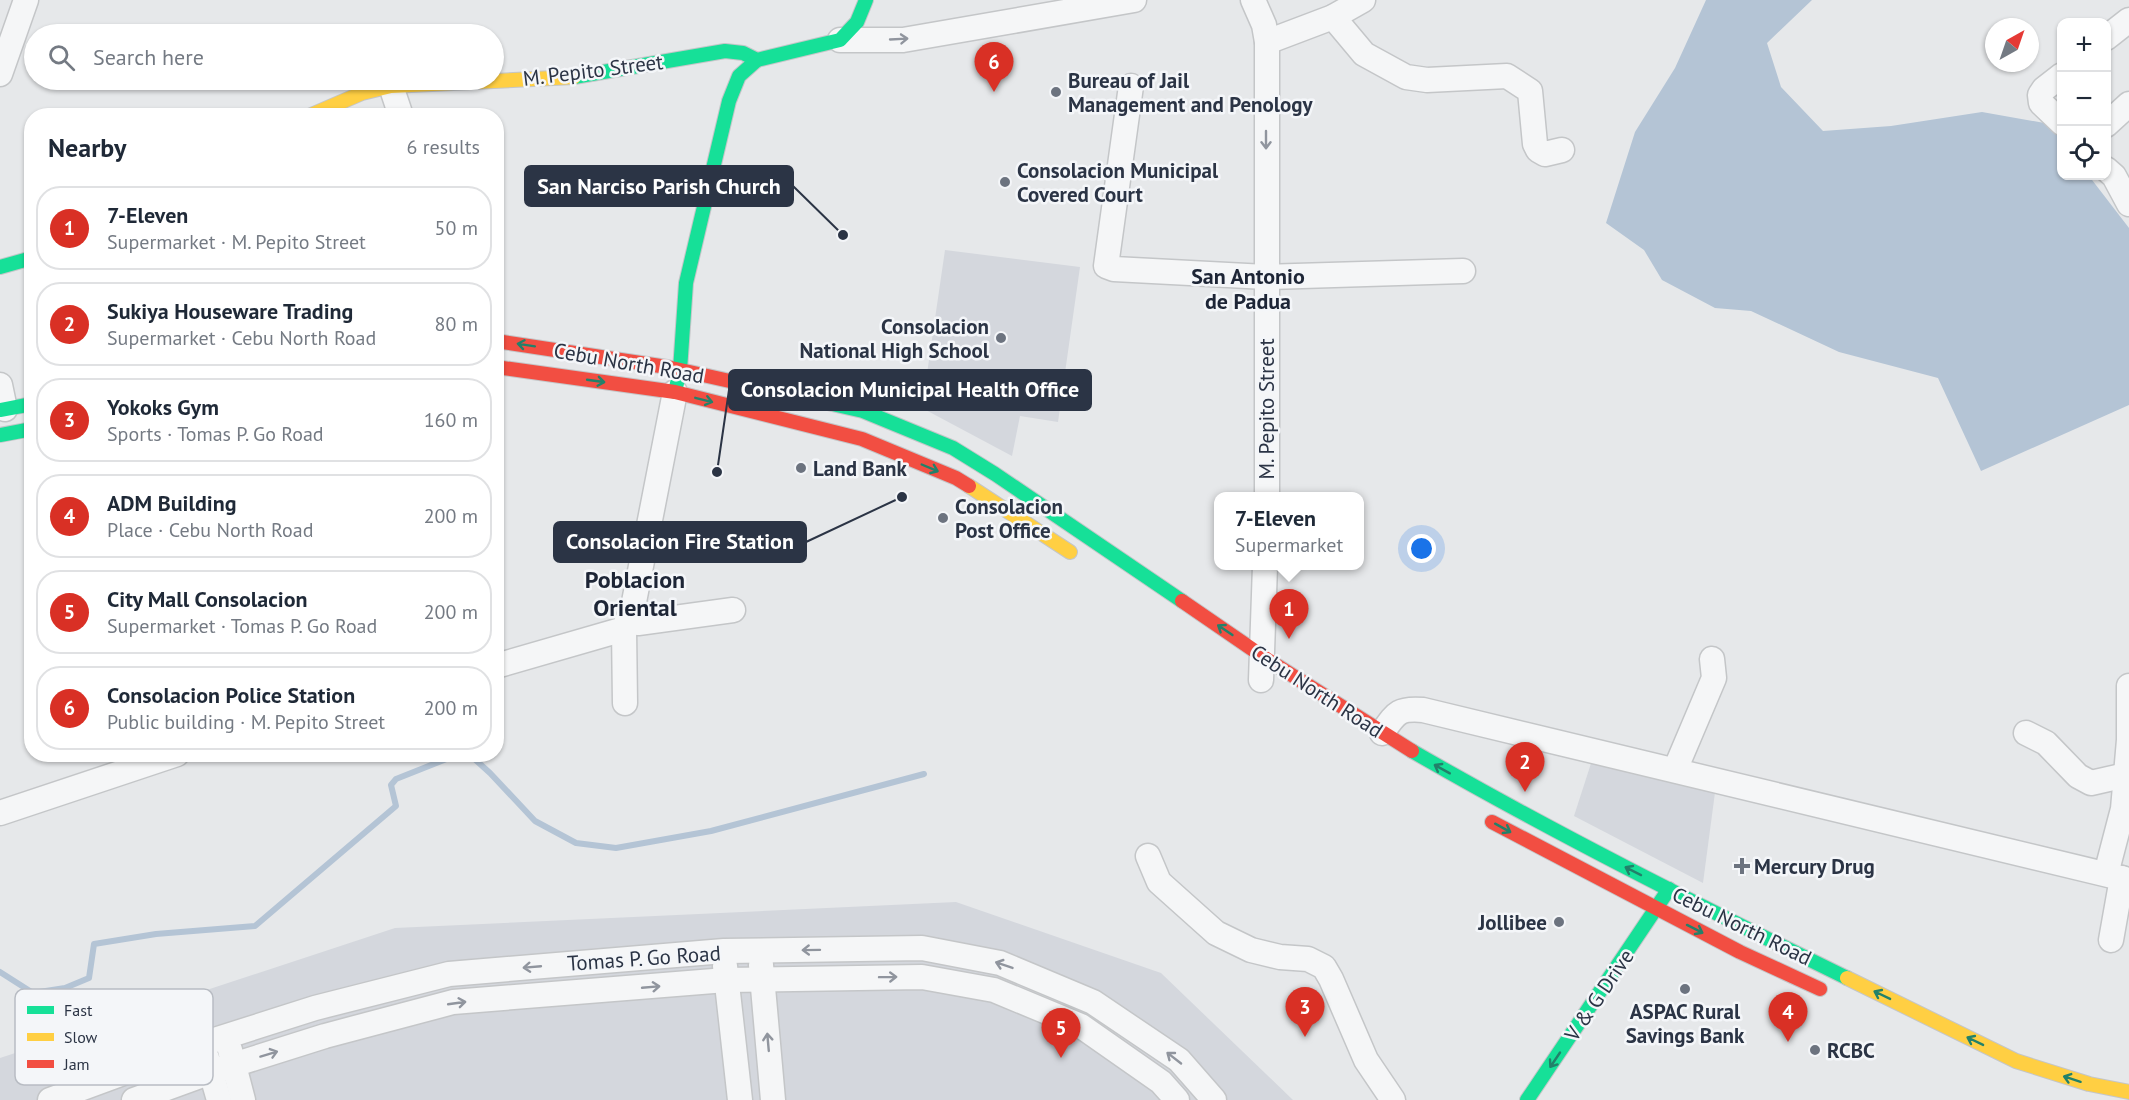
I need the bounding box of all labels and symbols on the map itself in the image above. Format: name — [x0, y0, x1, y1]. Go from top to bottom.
north arrow — [1985, 18, 2039, 72]
one-way arrow — [888, 34, 908, 45]
pin: 6 — [974, 42, 1014, 92]
street label: M. Pepito Street — [521, 48, 665, 92]
place label: Bureau of Jail Management and Penology — [1068, 67, 1314, 118]
marker: Bureau of Jail Management and Penology — [1049, 85, 1063, 99]
one-way arrow — [1261, 129, 1272, 149]
place label: Consolacion Municipal Covered Court — [1017, 157, 1219, 208]
callout: San Narciso Parish Church — [525, 166, 793, 206]
text: San Narciso Parish Church — [537, 172, 781, 200]
marker: Consolacion Municipal Covered Court — [998, 175, 1012, 189]
district label: San Antonio de Padua — [1191, 262, 1305, 315]
place label: Consolacion National High School — [799, 313, 990, 364]
marker: Consolacion National High School — [994, 331, 1008, 345]
street label: Cebu North Road — [552, 337, 706, 389]
street label: M. Pepito Street — [1253, 338, 1280, 480]
one-way arrow — [517, 340, 537, 351]
callout: Consolacion Municipal Health Office — [729, 370, 1091, 410]
one-way arrow — [586, 375, 606, 386]
text: Consolacion Municipal Health Office — [741, 375, 1079, 403]
one-way arrow — [694, 394, 713, 406]
place label: Land Bank — [813, 455, 908, 482]
marker: Land Bank — [794, 461, 808, 475]
one-way arrow — [920, 463, 939, 474]
place label: Consolacion Post Office — [955, 493, 1063, 544]
marker: Consolacion Post Office — [936, 511, 950, 525]
callout: Consolacion Fire Station — [554, 522, 806, 562]
text: Consolacion Fire Station — [566, 527, 794, 555]
your location — [1407, 534, 1436, 563]
district label: Poblacion Oriental — [585, 564, 685, 623]
pin: 1 — [1270, 590, 1308, 639]
one-way arrow — [1216, 624, 1233, 637]
street label: Cebu North Road — [1246, 638, 1388, 744]
pin: 2 — [1506, 742, 1544, 792]
one-way arrow — [1434, 763, 1452, 774]
one-way arrow — [1494, 823, 1512, 834]
place label: Mercury Drug — [1754, 853, 1875, 880]
marker: Mercury Drug — [1735, 859, 1749, 873]
one-way arrow — [1624, 865, 1642, 876]
street label: Cebu North Road — [1668, 881, 1816, 971]
place label: Jollibee — [1477, 909, 1547, 936]
marker: Jollibee — [1552, 915, 1566, 929]
one-way arrow — [1685, 923, 1703, 935]
street label: Tomas P. Go Road — [566, 939, 722, 977]
one-way arrow — [801, 944, 821, 956]
street label: V & G Drive — [1558, 944, 1640, 1047]
one-way arrow — [995, 958, 1014, 969]
one-way arrow — [523, 962, 543, 973]
one-way arrow — [877, 971, 897, 983]
one-way arrow — [640, 981, 660, 992]
marker: ASPAC Rural Savings Bank — [1678, 982, 1692, 996]
pin: 3 — [1286, 988, 1324, 1037]
legend — [15, 989, 213, 1085]
one-way arrow — [1874, 989, 1892, 1001]
pin: 4 — [1768, 992, 1808, 1042]
one-way arrow — [446, 997, 466, 1008]
place label: ASPAC Rural Savings Bank — [1626, 998, 1745, 1049]
text: Fast — [64, 1000, 93, 1020]
pin: 5 — [1042, 1008, 1080, 1058]
text: Slow — [64, 1027, 98, 1047]
one-way arrow — [762, 1032, 773, 1052]
one-way arrow — [1967, 1034, 1985, 1046]
place label: RCBC — [1827, 1037, 1875, 1064]
marker: RCBC — [1808, 1043, 1822, 1057]
one-way arrow — [259, 1048, 278, 1059]
one-way arrow — [1166, 1052, 1182, 1064]
one-way arrow — [1549, 1052, 1561, 1068]
text: Jam — [63, 1054, 90, 1074]
one-way arrow — [2063, 1072, 2082, 1083]

